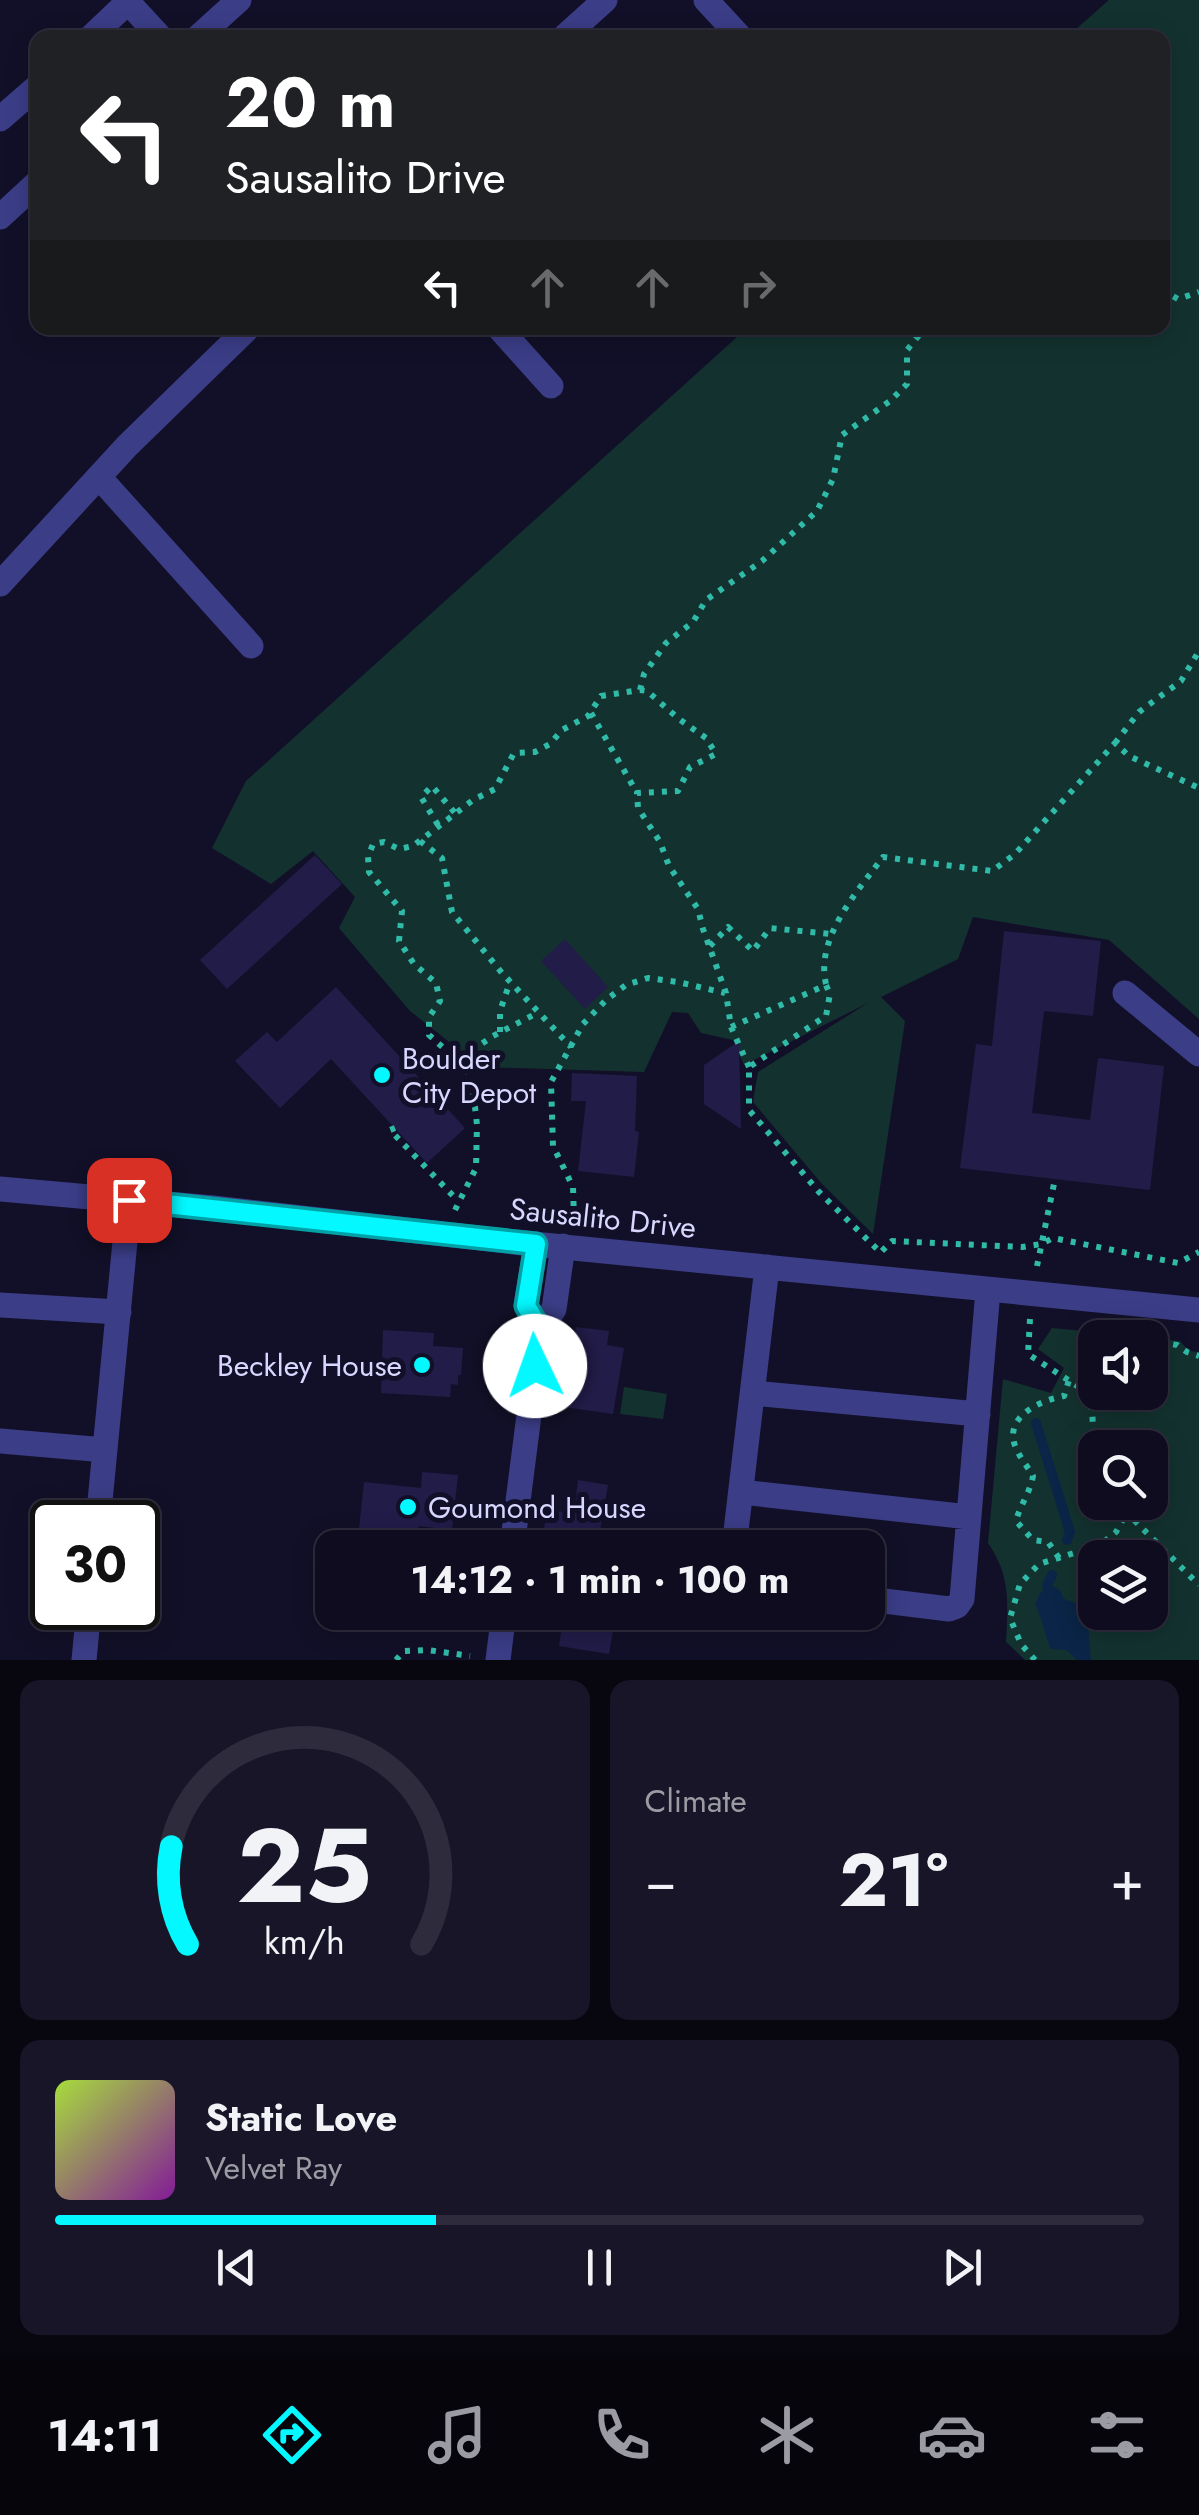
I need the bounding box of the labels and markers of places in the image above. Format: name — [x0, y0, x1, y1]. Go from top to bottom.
place label: Boulder City Depot — [402, 1037, 537, 1114]
marker: Boulder City Depot — [371, 1064, 393, 1086]
pin — [87, 1158, 172, 1243]
place label: Beckley House — [217, 1344, 402, 1387]
marker: Beckley House — [411, 1354, 433, 1376]
place label: Goumond House — [428, 1486, 646, 1529]
marker: Goumond House — [397, 1496, 419, 1518]

